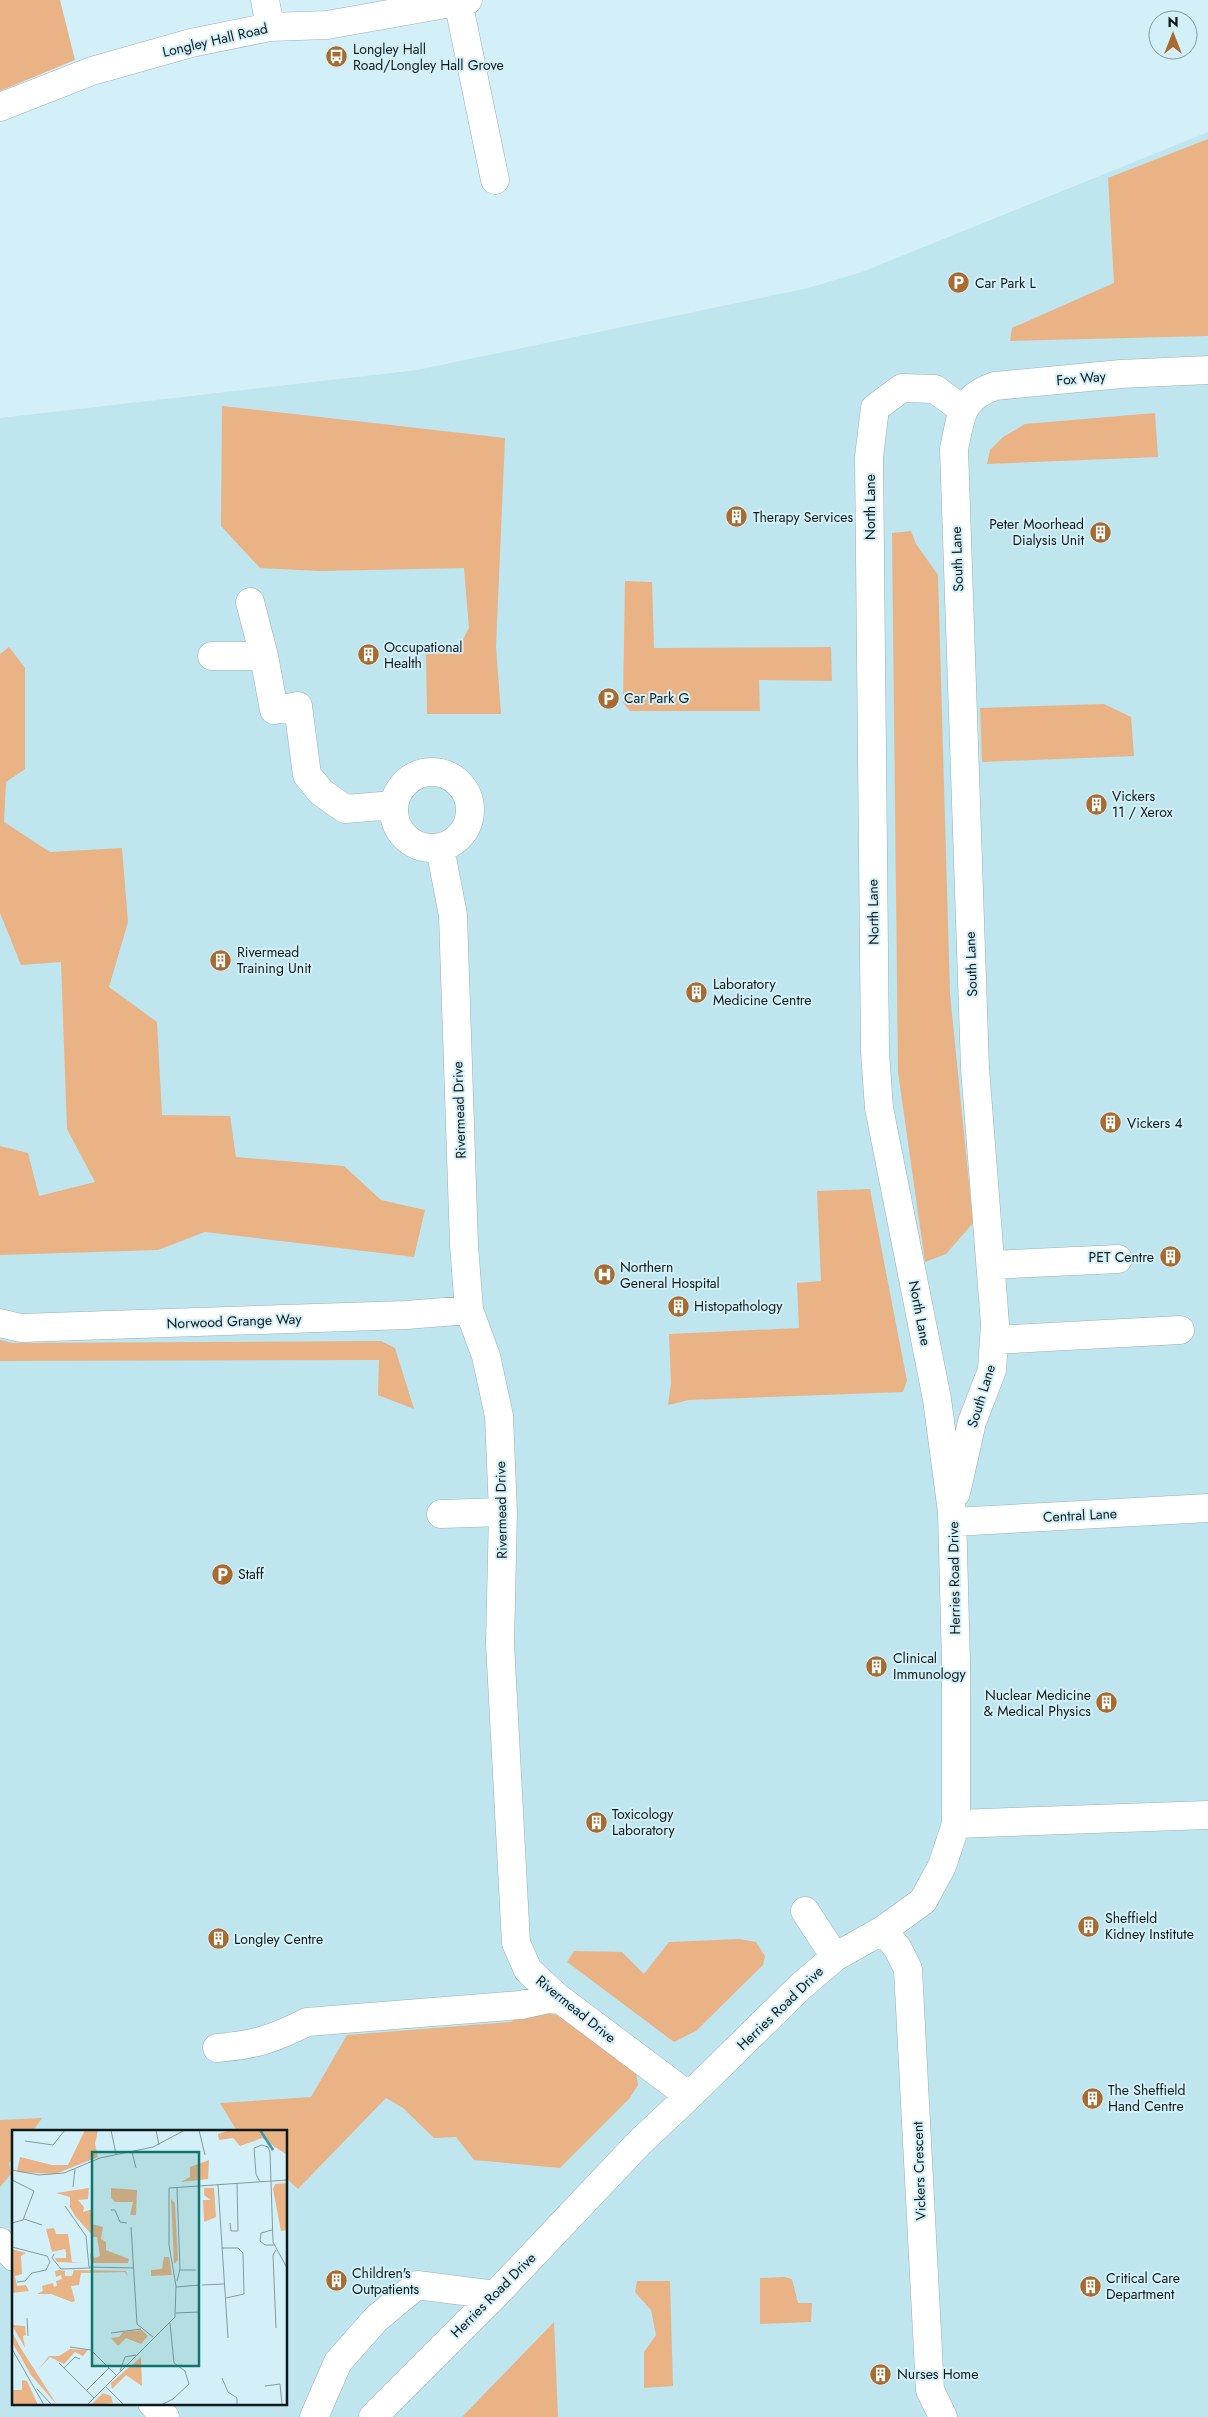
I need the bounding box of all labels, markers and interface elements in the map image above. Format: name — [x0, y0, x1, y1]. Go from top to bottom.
north arrow — [1148, 10, 1198, 60]
text: N — [1167, 12, 1179, 32]
street label: Longley Hall Road — [160, 18, 270, 62]
place label: Longley Hall Road/Longley Hall Grove — [353, 39, 504, 75]
bus stop icon: Longley Hall Road/Longley Hall Grove — [325, 45, 349, 69]
parking icon: Car Park L — [947, 271, 971, 295]
place label: Car Park L — [975, 273, 1036, 293]
street label: Fox Way — [1056, 366, 1107, 390]
street label: North Lane — [860, 474, 880, 540]
building icon: Therapy Services — [725, 505, 749, 529]
place label: Therapy Services — [753, 507, 854, 527]
place label: Peter Moorhead Dialysis Unit — [989, 514, 1085, 550]
building icon: Peter Moorhead Dialysis Unit — [1088, 520, 1112, 544]
street label: South Lane — [946, 526, 968, 592]
place label: Occupational Health — [384, 637, 462, 673]
building icon: Occupational Health — [356, 643, 380, 667]
parking icon: Car Park G — [596, 686, 620, 710]
place label: Car Park G — [624, 688, 689, 708]
place label: Vickers 11 / Xerox — [1112, 786, 1173, 822]
building icon: Vickers 11 / Xerox — [1084, 792, 1108, 816]
street label: North Lane — [862, 879, 884, 945]
street label: South Lane — [960, 931, 982, 997]
place label: Rivermead Training Unit — [237, 942, 312, 978]
building icon: Rivermead Training Unit — [209, 948, 233, 972]
place label: Laboratory Medicine Centre — [713, 974, 812, 1010]
building icon: Laboratory Medicine Centre — [685, 980, 709, 1004]
street label: Rivermead Drive — [447, 1061, 471, 1159]
building icon: Vickers 4 — [1099, 1111, 1123, 1135]
place label: Vickers 4 — [1127, 1113, 1183, 1133]
building icon: PET Centre — [1158, 1245, 1182, 1269]
place label: PET Centre — [1089, 1247, 1154, 1267]
place label: Northern General Hospital — [620, 1257, 720, 1293]
hospital icon: Northern General Hospital — [592, 1263, 616, 1287]
street label: North Lane — [904, 1279, 936, 1347]
building icon: Histopathology — [666, 1294, 690, 1318]
place label: Histopathology — [694, 1296, 783, 1316]
street label: Norwood Grange Way — [166, 1309, 303, 1333]
street label: South Lane — [962, 1362, 1000, 1430]
street label: Rivermead Drive — [490, 1461, 512, 1559]
street label: Central Lane — [1042, 1503, 1118, 1527]
street label: Herries Road Drive — [943, 1521, 965, 1635]
parking icon: Staff — [210, 1562, 234, 1586]
place label: Staff — [238, 1564, 265, 1584]
place label: Clinical Immunology — [893, 1648, 966, 1684]
building icon: Clinical Immunology — [865, 1654, 889, 1678]
place label: Nuclear Medicine & Medical Physics — [984, 1685, 1091, 1721]
building icon: Nuclear Medicine & Medical Physics — [1095, 1691, 1119, 1715]
place label: Toxicology Laboratory — [612, 1804, 675, 1840]
building icon: Toxicology Laboratory — [584, 1810, 608, 1834]
place label: Sheffield Kidney Institute — [1105, 1908, 1194, 1944]
building icon: Sheffield Kidney Institute — [1077, 1914, 1101, 1938]
building icon: Longley Centre — [206, 1927, 230, 1951]
place label: Longley Centre — [234, 1929, 323, 1949]
street label: Herries Road Drive — [732, 1962, 828, 2054]
street label: Rivermead Drive — [532, 1971, 620, 2047]
place label: The Sheffield Hand Centre — [1108, 2080, 1186, 2116]
building icon: The Sheffield Hand Centre — [1080, 2086, 1104, 2110]
street label: Vickers Crescent — [907, 2121, 931, 2221]
inset map — [12, 2130, 288, 2404]
street label: Herries Road Drive — [446, 2248, 540, 2342]
place label: Children's Outpatients — [352, 2263, 419, 2299]
place label: Critical Care Department — [1106, 2268, 1180, 2304]
building icon: Children's Outpatients — [324, 2269, 348, 2293]
building icon: Critical Care Department — [1078, 2274, 1102, 2298]
building icon: Nurses Home — [869, 2362, 893, 2386]
place label: Nurses Home — [897, 2364, 978, 2384]

